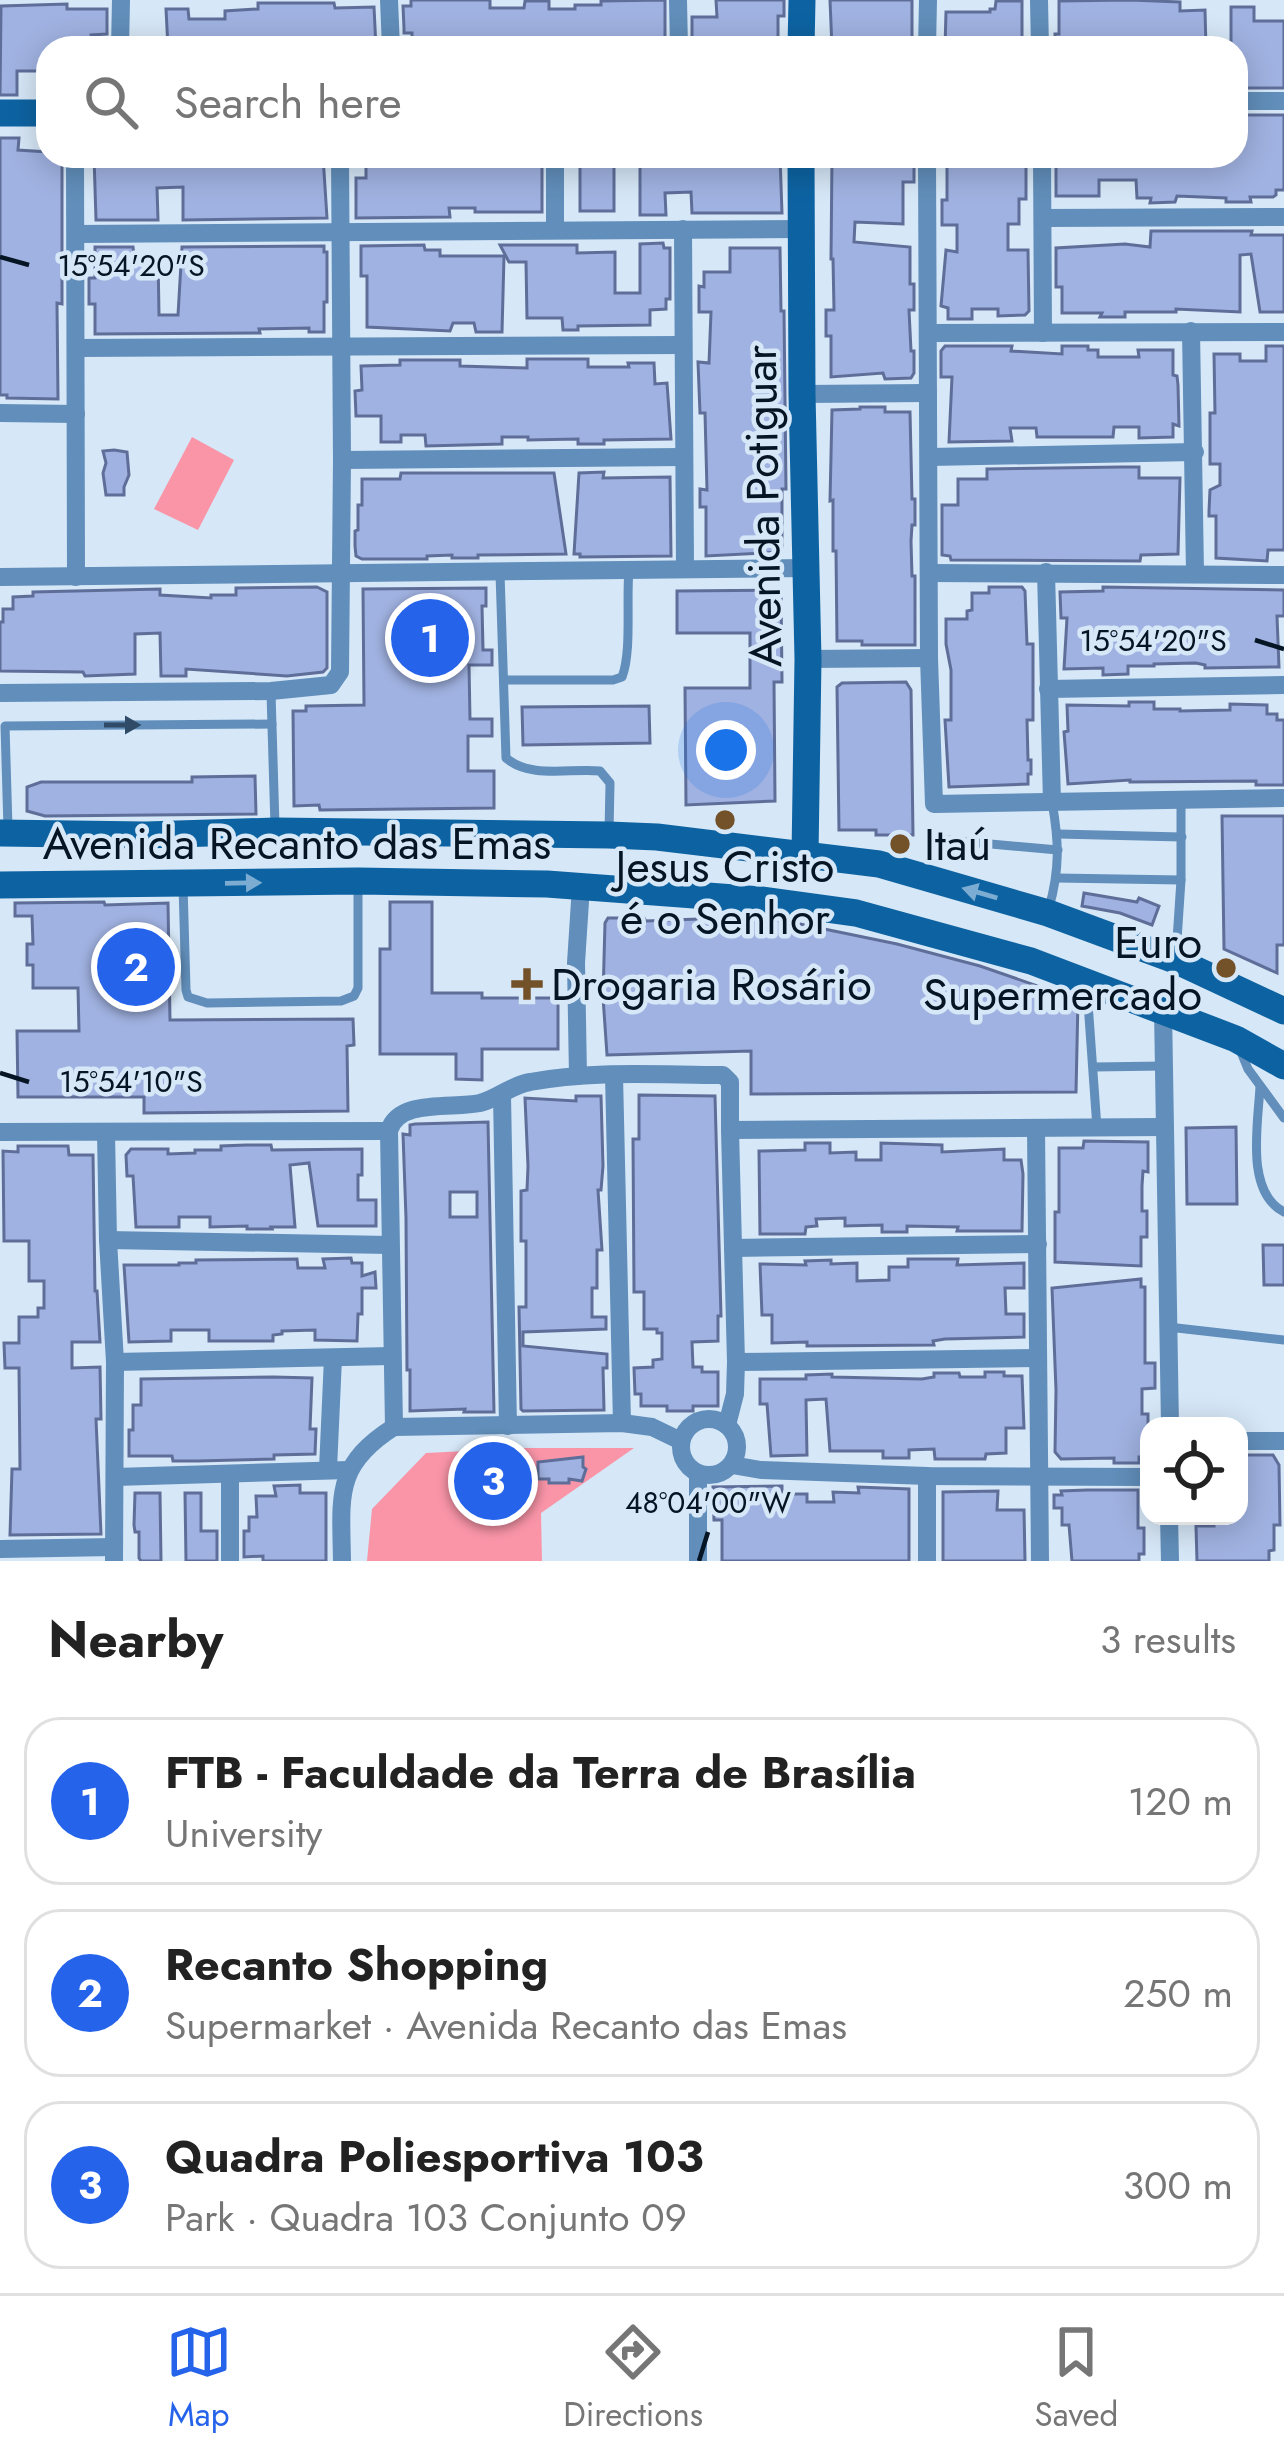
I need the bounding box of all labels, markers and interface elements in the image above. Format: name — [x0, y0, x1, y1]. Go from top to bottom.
search box — [36, 36, 1248, 168]
icon: search — [78, 69, 144, 135]
text: Search here — [174, 70, 402, 135]
text: 15°54'20"S — [57, 244, 205, 287]
street label: Avenida Potiguar — [728, 344, 798, 668]
pin: 1 — [391, 593, 469, 683]
text: 15°54'20"S — [1079, 619, 1227, 662]
one-way arrow — [104, 715, 142, 735]
your location — [696, 720, 756, 780]
marker: Jesus Cristo é o Senhor — [712, 807, 738, 833]
street label: Avenida Recanto das Emas — [43, 811, 551, 876]
place label: Itaú — [924, 812, 991, 877]
marker: Itaú — [887, 831, 913, 857]
place label: Jesus Cristo é o Senhor — [611, 834, 834, 951]
one-way arrow — [225, 873, 263, 893]
one-way arrow — [961, 883, 998, 901]
place label: Euro Supermercado — [923, 910, 1202, 1027]
pin: 2 — [97, 922, 175, 1012]
place label: Drogaria Rosário — [551, 952, 872, 1017]
marker: Euro Supermercado — [1213, 955, 1239, 981]
marker: Drogaria Rosário — [514, 971, 540, 997]
text: 15°54'10"S — [59, 1060, 203, 1103]
map controls — [1140, 1417, 1248, 1525]
button: locate — [1140, 1417, 1248, 1525]
pin: 3 — [454, 1436, 532, 1526]
text: 48°04'00"W — [625, 1481, 791, 1524]
text: Nearby — [48, 1602, 223, 1676]
text: 3 results — [1100, 1611, 1236, 1668]
text: FTB - Faculdade da Terra de Brasília — [165, 1740, 916, 1805]
text: 1 — [80, 1773, 100, 1830]
text: 120 m — [1128, 1773, 1233, 1830]
text: University — [165, 1805, 322, 1862]
text: Recanto Shopping — [165, 1932, 548, 1997]
text: 2 — [77, 1965, 103, 2022]
text: 250 m — [1123, 1965, 1233, 2022]
text: Supermarket · Avenida Recanto das Emas — [165, 1997, 847, 2054]
text: Quadra Poliesportiva 103 — [165, 2124, 704, 2189]
text: 3 — [78, 2157, 102, 2214]
text: 300 m — [1123, 2157, 1233, 2214]
text: Park · Quadra 103 Conjunto 09 — [165, 2189, 687, 2246]
tab: Map — [166, 2319, 232, 2438]
tab: Directions — [563, 2319, 703, 2438]
tab: Saved — [1035, 2319, 1118, 2438]

